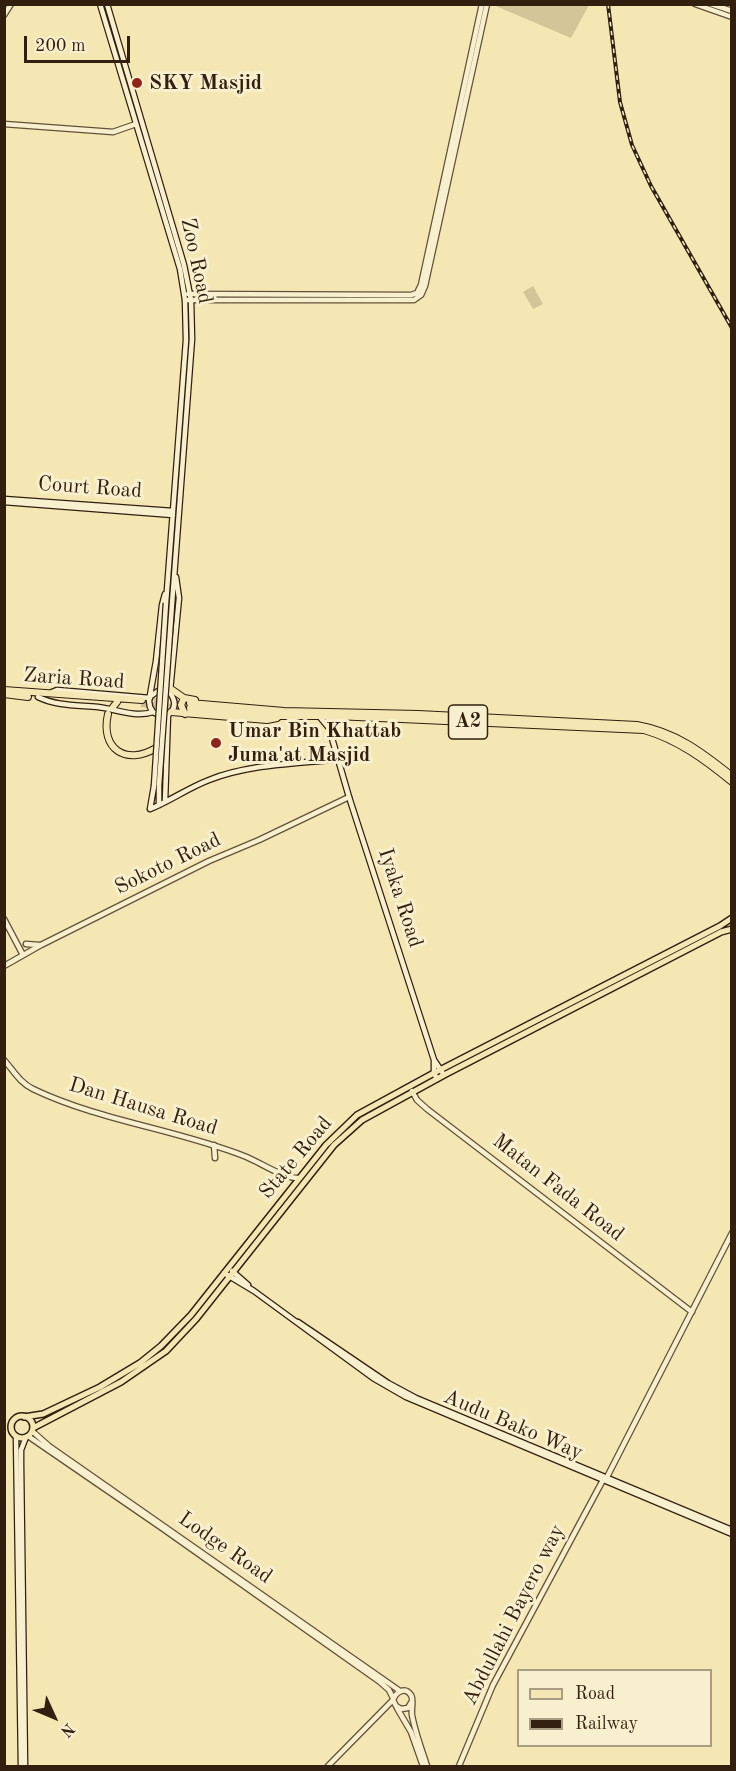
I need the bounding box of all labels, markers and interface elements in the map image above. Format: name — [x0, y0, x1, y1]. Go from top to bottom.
scale bar — [27, 24, 134, 62]
text: 200 m — [35, 37, 86, 55]
place label: SKY Masjid — [149, 70, 262, 96]
marker: SKY Masjid — [130, 76, 144, 90]
street label: Zoo Road — [175, 216, 217, 306]
street label: Court Road — [37, 472, 143, 504]
street label: Zaria Road — [23, 663, 125, 695]
road number: A2 — [448, 705, 488, 739]
place label: Umar Bin Khattab Juma'at Masjid — [228, 718, 401, 768]
marker: Umar Bin Khattab Juma'at Masjid — [209, 736, 223, 750]
street label: Sokoto Road — [111, 827, 225, 901]
street label: Iyaka Road — [372, 845, 428, 951]
street label: Dan Hausa Road — [66, 1072, 220, 1142]
street label: State Road — [254, 1111, 338, 1205]
street label: Matan Fada Road — [487, 1129, 629, 1247]
street label: Audu Bako Way — [439, 1384, 587, 1466]
street label: Lodge Road — [173, 1506, 277, 1590]
street label: Abdullahi Bayero way — [457, 1520, 571, 1710]
legend — [517, 1669, 712, 1747]
text: Road — [575, 1685, 615, 1703]
north arrow — [24, 1687, 84, 1747]
text: Railway — [575, 1715, 638, 1733]
text: N — [57, 1720, 77, 1739]

